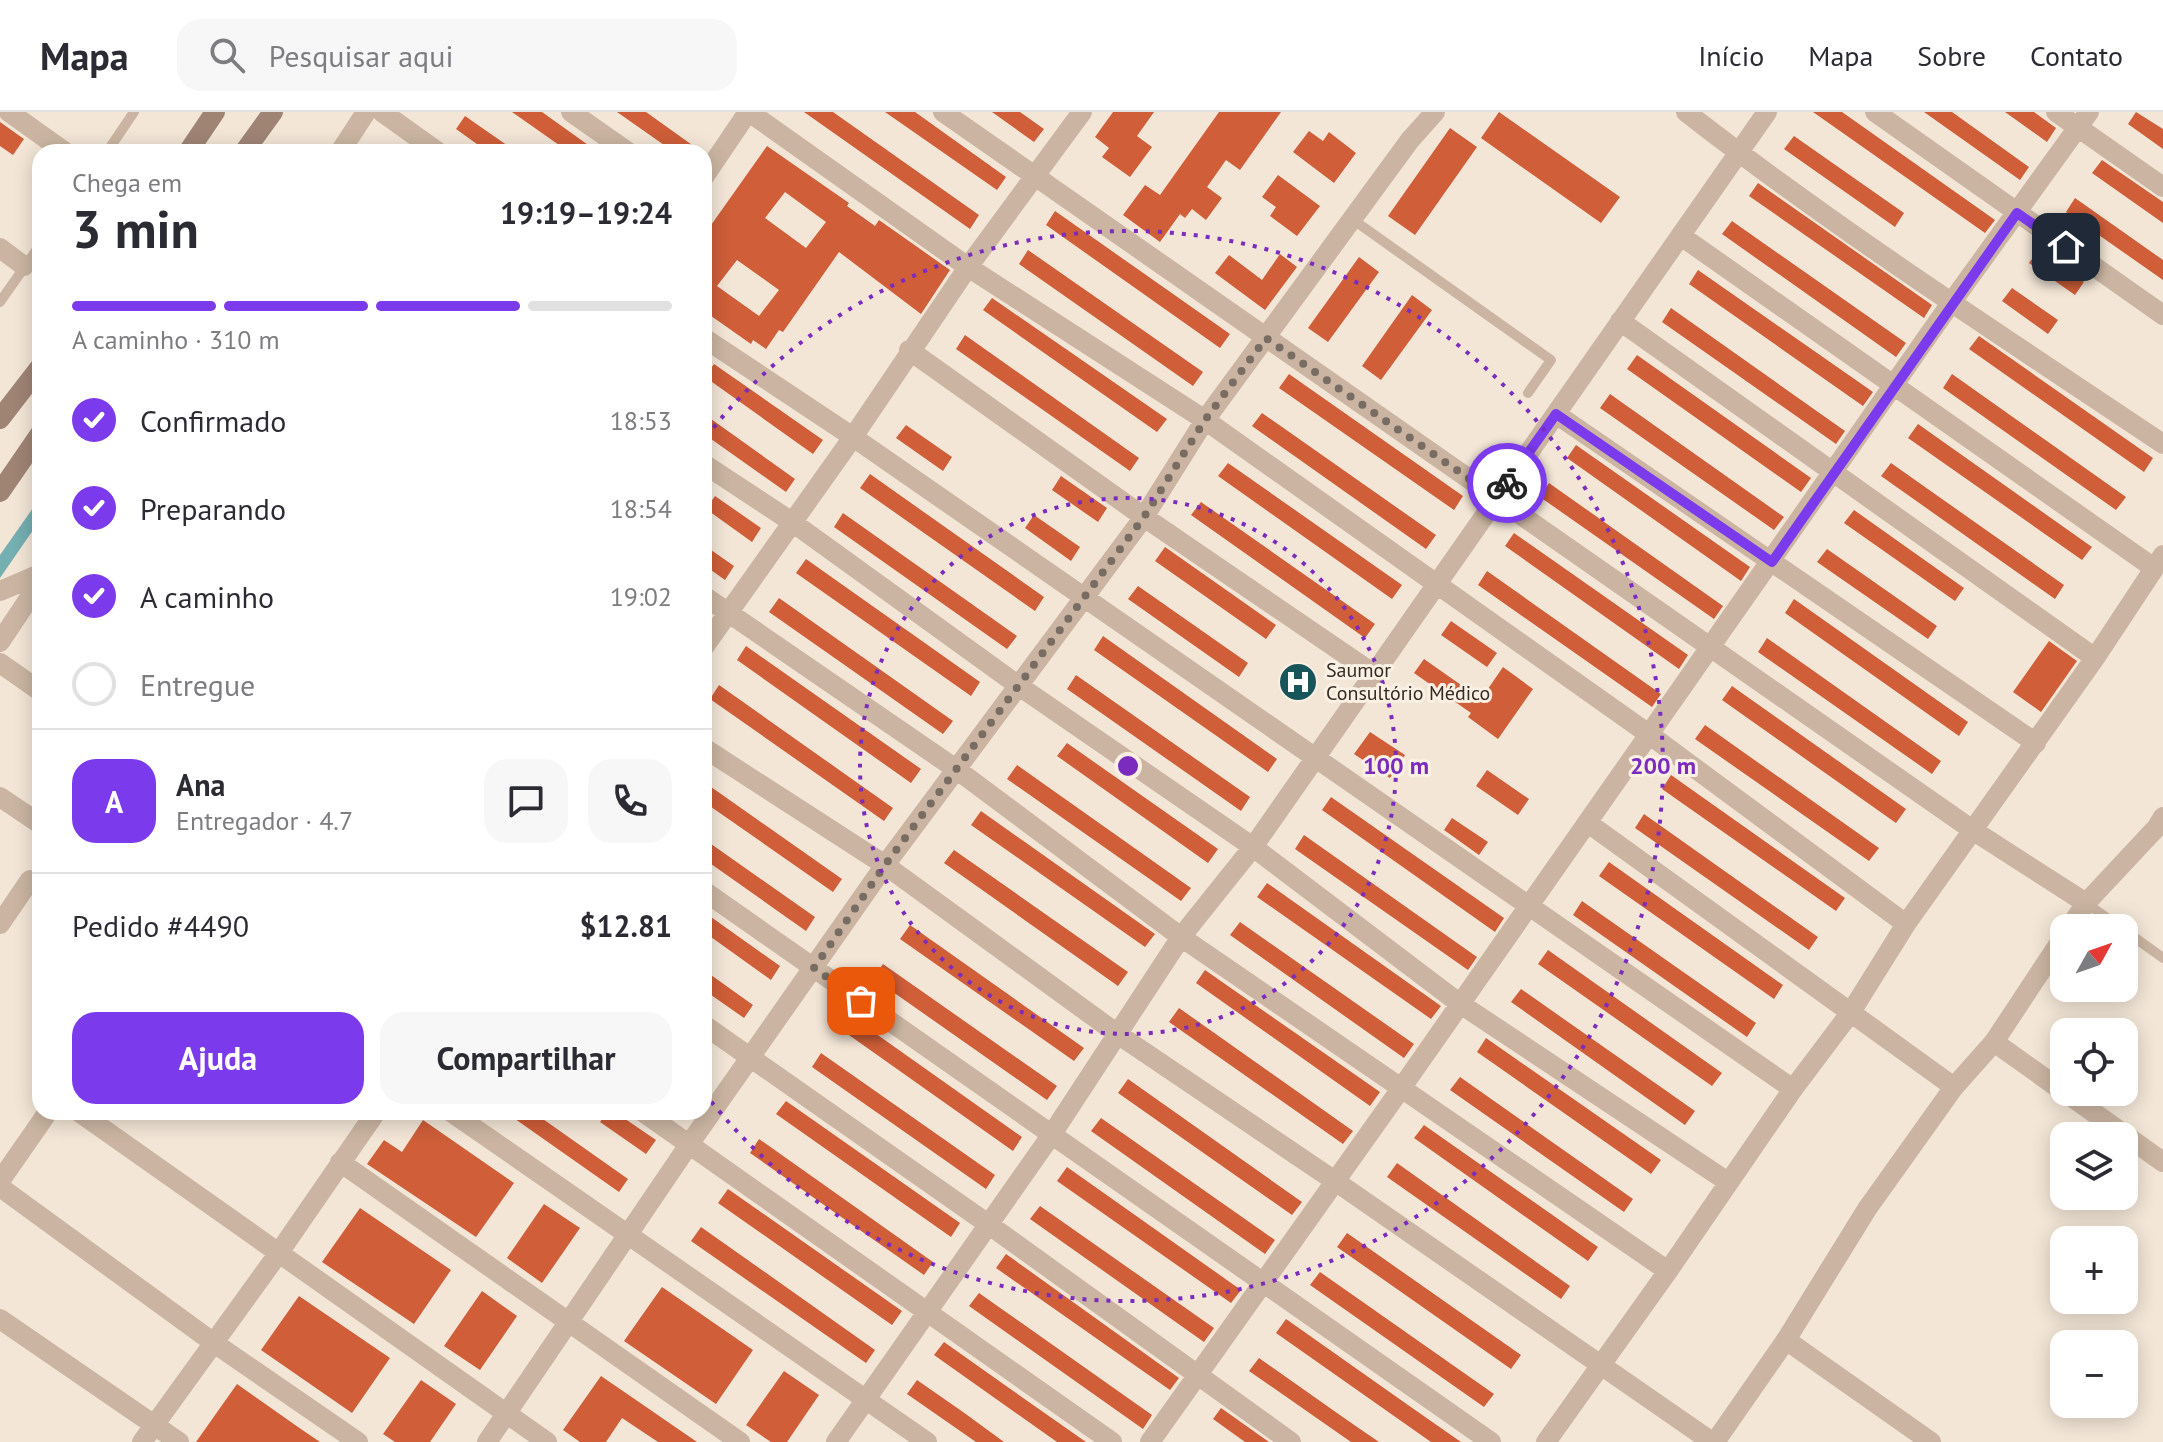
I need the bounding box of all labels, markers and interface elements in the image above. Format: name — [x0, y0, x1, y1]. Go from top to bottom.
search box — [177, 19, 737, 91]
text: Mapa — [40, 31, 129, 80]
icon: search — [205, 33, 249, 77]
text: Pesquisar aqui — [269, 36, 453, 75]
text: Início — [1698, 37, 1764, 74]
text: Mapa — [1808, 37, 1873, 74]
text: Sobre — [1917, 37, 1986, 74]
text: Contato — [2030, 37, 2123, 74]
text: Chega em — [72, 166, 182, 199]
text: 19:19–19:24 — [500, 193, 672, 232]
text: 3 min — [72, 195, 199, 262]
pin — [2032, 213, 2100, 281]
icon: home — [2044, 225, 2088, 269]
text: A caminho · 310 m — [72, 323, 280, 356]
icon: check — [72, 398, 116, 442]
text: Confirmado — [140, 401, 286, 440]
text: 18:53 — [610, 404, 672, 437]
courier — [1467, 443, 1547, 523]
icon: bike — [1485, 461, 1529, 505]
icon: check — [72, 486, 116, 530]
text: Preparando — [140, 489, 286, 528]
text: 18:54 — [610, 492, 672, 525]
icon: check — [72, 574, 116, 618]
text: A caminho — [140, 577, 274, 616]
text: 19:02 — [610, 580, 672, 613]
place label: Saumor Consultório Médico — [1326, 657, 1490, 706]
hospital icon: Saumor Consultório Médico — [1277, 661, 1319, 703]
text: Entregue — [140, 665, 255, 704]
text: 100 m — [1363, 750, 1429, 781]
text: 200 m — [1630, 750, 1696, 781]
centre of rings — [1114, 752, 1142, 780]
button: chat — [484, 759, 568, 843]
button: phone — [588, 759, 672, 843]
text: Ana — [176, 765, 225, 804]
text: A — [105, 782, 123, 821]
text: Entregador · 4.7 — [176, 804, 353, 837]
text: Pedido #4490 — [72, 906, 249, 945]
text: $12.81 — [580, 906, 672, 945]
north arrow — [2050, 914, 2138, 1002]
map controls — [2050, 914, 2138, 1418]
pin — [827, 967, 895, 1035]
icon: bag — [839, 979, 883, 1023]
button: Ajuda — [72, 1012, 364, 1104]
button: Compartilhar — [380, 1012, 672, 1104]
button: locate — [2050, 1018, 2138, 1106]
button: layers — [2050, 1122, 2138, 1210]
button: + — [2050, 1226, 2138, 1314]
button: − — [2050, 1330, 2138, 1418]

